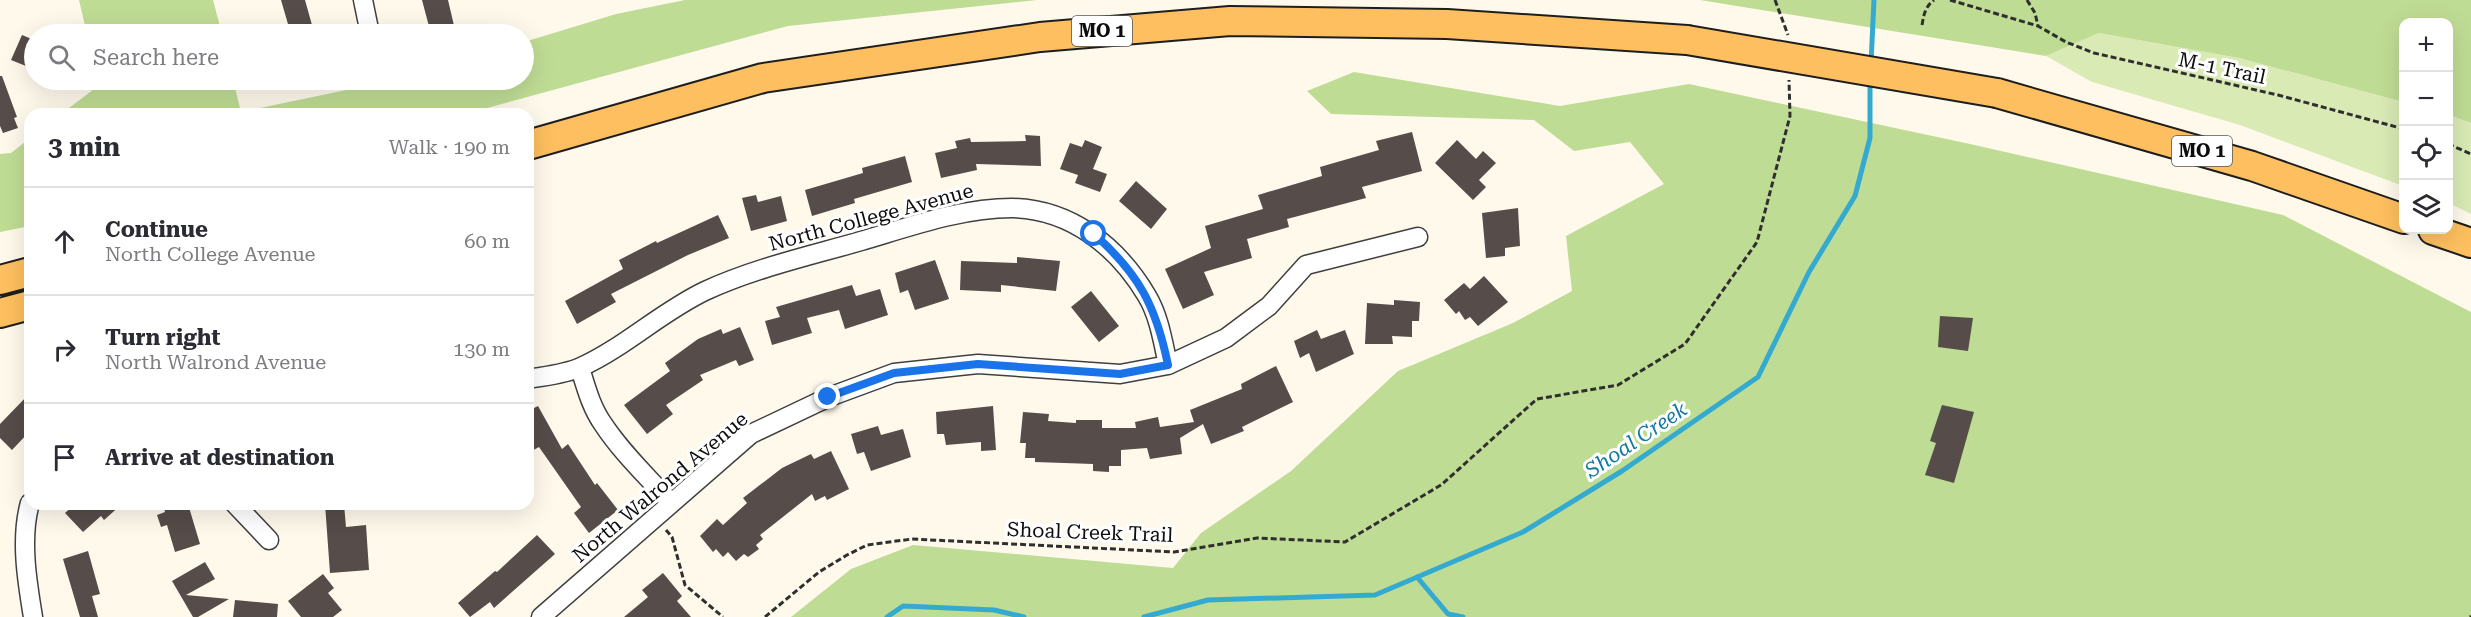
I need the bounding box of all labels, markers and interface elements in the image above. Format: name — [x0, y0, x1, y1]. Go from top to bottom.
road number: MO 1 — [1072, 16, 1132, 46]
map controls — [2399, 18, 2453, 234]
button: + — [2399, 18, 2453, 72]
search box — [24, 24, 534, 90]
icon: search — [45, 41, 78, 74]
text: Search here — [93, 45, 219, 70]
street label: M-1 Trail — [2176, 47, 2268, 89]
button: − — [2399, 72, 2453, 126]
button: locate — [2399, 126, 2453, 180]
text: 3 min — [48, 132, 120, 162]
text: Walk · 190 m — [389, 135, 510, 159]
road number: MO 1 — [2172, 136, 2232, 166]
street label: North College Avenue — [766, 178, 976, 256]
button: layers — [2399, 180, 2453, 234]
text: Continue — [105, 217, 208, 242]
route start — [1080, 220, 1106, 246]
icon: ahead — [48, 225, 81, 258]
text: 60 m — [464, 229, 510, 253]
text: North College Avenue — [105, 242, 316, 266]
text: Turn right — [105, 325, 220, 350]
icon: right — [48, 333, 81, 366]
text: 130 m — [453, 337, 510, 361]
text: North Walrond Avenue — [105, 350, 326, 374]
route end — [814, 383, 840, 409]
water label: Shoal Creek — [1580, 397, 1692, 483]
street label: North Walrond Avenue — [568, 407, 752, 567]
icon: arrive — [48, 441, 81, 474]
text: Arrive at destination — [105, 445, 334, 470]
street label: Shoal Creek Trail — [1007, 517, 1173, 547]

